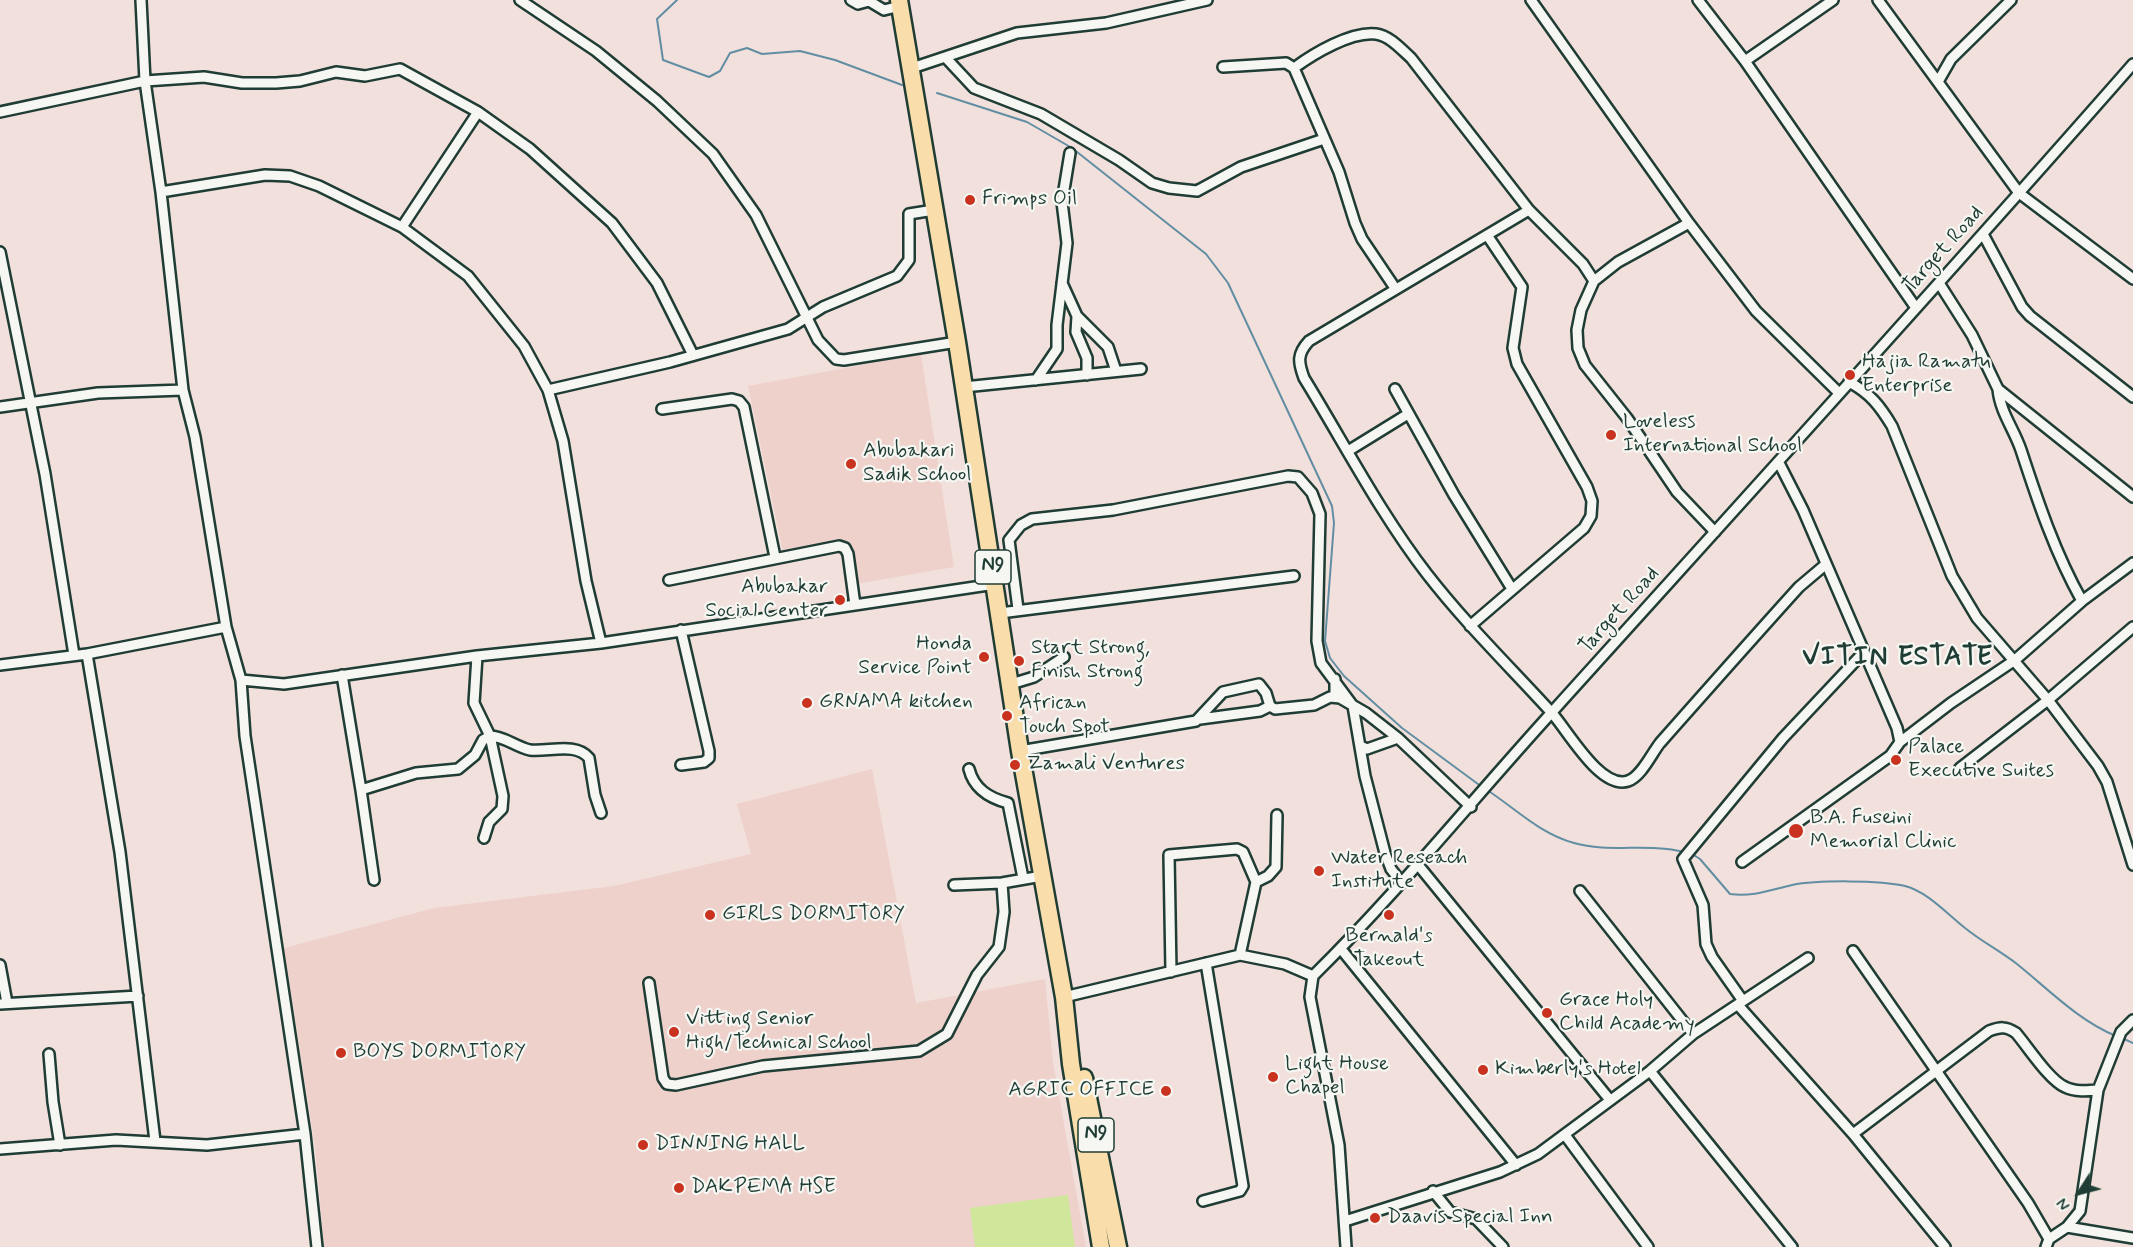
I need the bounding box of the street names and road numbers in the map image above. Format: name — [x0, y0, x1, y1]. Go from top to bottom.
street label: Target Road — [1898, 201, 1990, 299]
road number: N9 — [975, 550, 1011, 584]
street label: Target Road — [1574, 562, 1666, 660]
road number: N9 — [1078, 1118, 1114, 1152]

